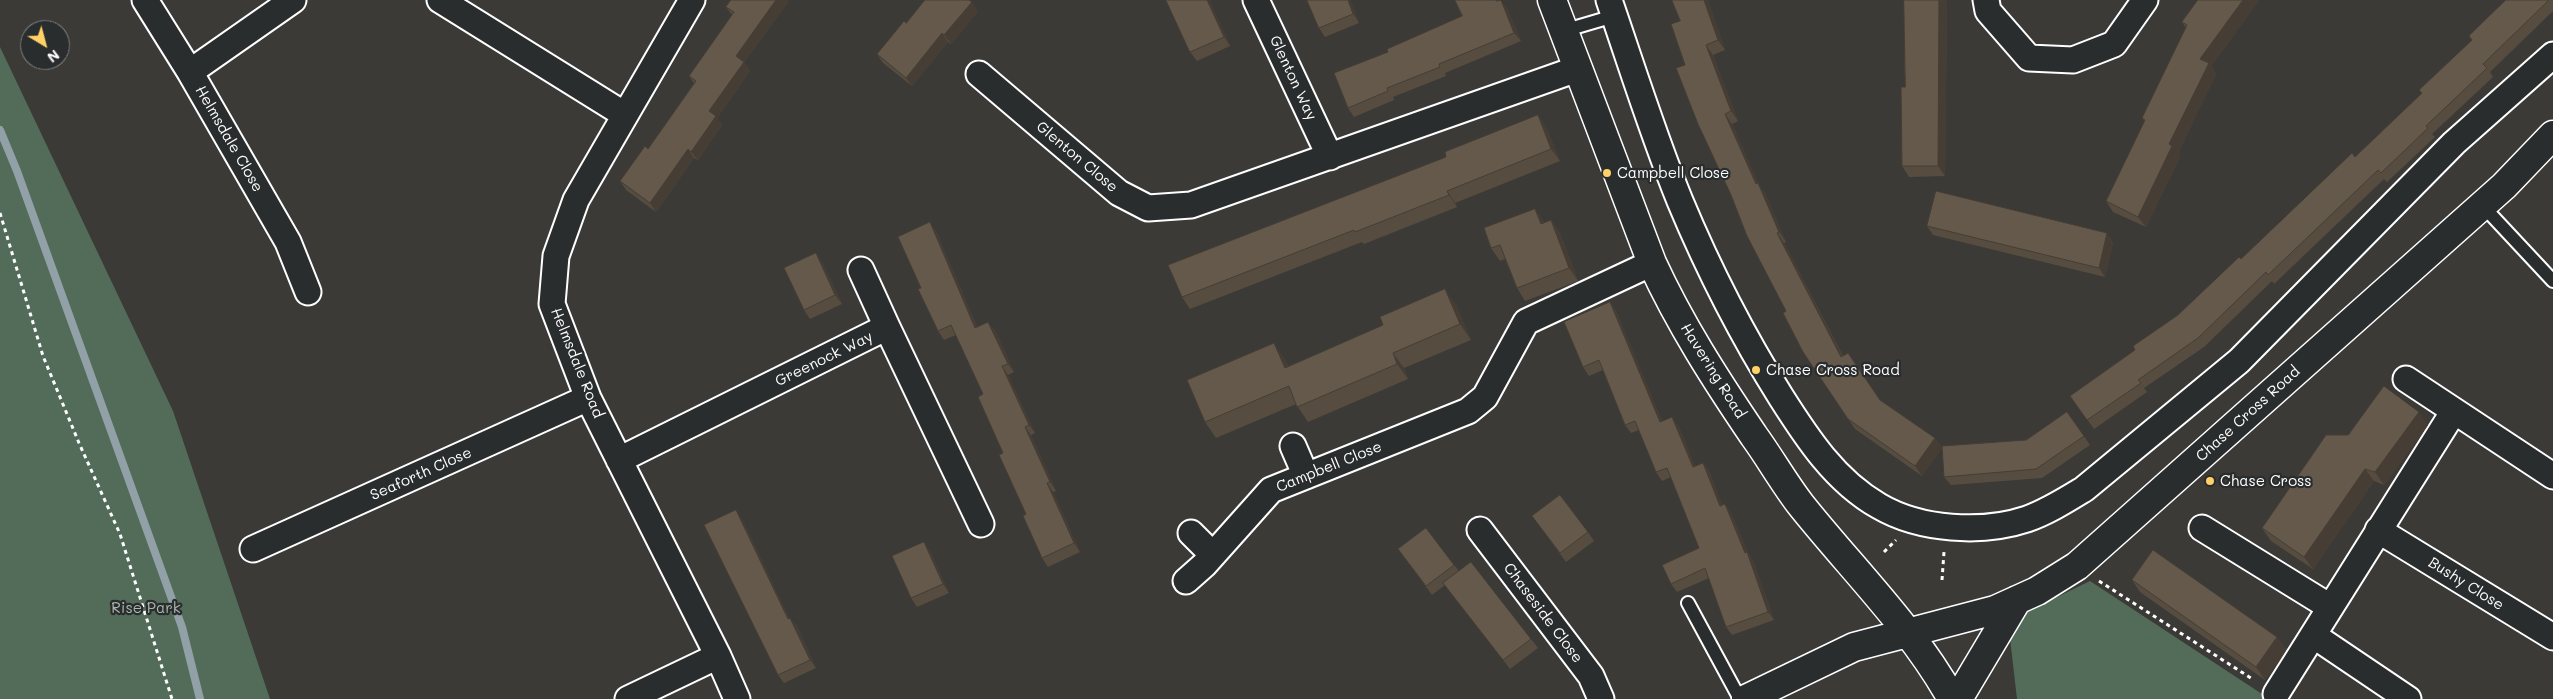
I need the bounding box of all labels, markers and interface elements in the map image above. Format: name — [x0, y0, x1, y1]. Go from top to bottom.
north arrow — [20, 20, 70, 70]
street label: Glenton Way — [1266, 33, 1320, 123]
text: N — [44, 46, 64, 67]
street label: Helmsdale Close — [191, 83, 267, 195]
street label: Glenton Close — [1033, 118, 1121, 196]
place label: Campbell Close — [1617, 164, 1729, 182]
marker: Campbell Close — [1601, 167, 1613, 179]
street label: Helmsdale Road — [547, 305, 607, 421]
street label: Havering Road — [1677, 320, 1749, 422]
street label: Greenock Way — [772, 328, 876, 390]
place label: Chase Cross Road — [1766, 361, 1900, 379]
street label: Chase Cross Road — [2192, 363, 2304, 465]
marker: Chase Cross Road — [1750, 364, 1762, 376]
street label: Campbell Close — [1274, 438, 1384, 496]
street label: Seaforth Close — [367, 444, 475, 504]
place label: Chase Cross — [2220, 472, 2312, 490]
marker: Chase Cross — [2204, 475, 2216, 487]
street label: Bushy Close — [2425, 554, 2507, 614]
street label: Chaseside Close — [1500, 559, 1586, 667]
park label: Rise Park — [111, 599, 181, 617]

